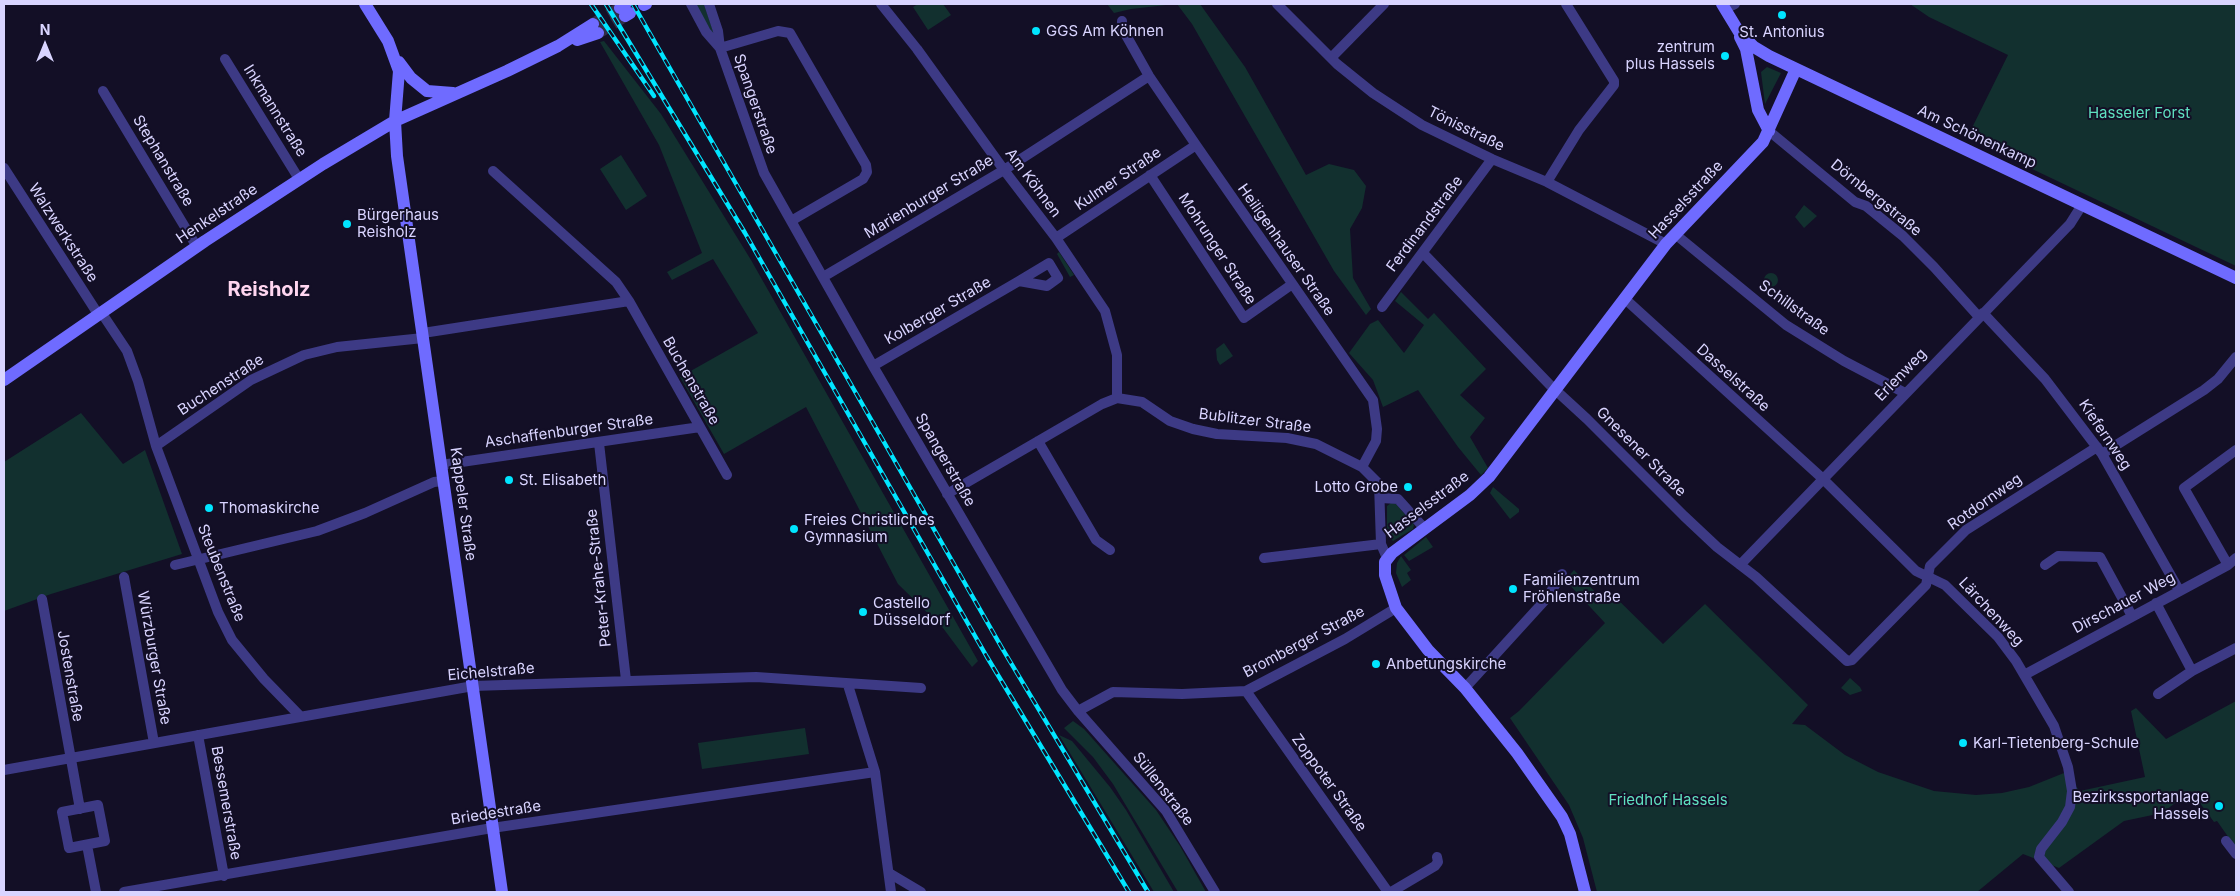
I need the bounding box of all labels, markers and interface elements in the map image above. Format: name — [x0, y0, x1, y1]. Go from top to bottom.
marker: St. Antonius — [1776, 9, 1788, 21]
north arrow — [20, 20, 70, 70]
text: N — [40, 21, 50, 38]
place label: GGS Am Köhnen — [1046, 22, 1164, 40]
place label: St. Antonius — [1739, 23, 1825, 41]
marker: GGS Am Köhnen — [1030, 25, 1042, 37]
place label: zentrum plus Hassels — [1625, 38, 1715, 73]
marker: zentrum plus Hassels — [1719, 50, 1731, 62]
street label: Spangerstraße — [729, 52, 781, 156]
street label: Inkmannstraße — [239, 62, 311, 160]
street label: Am Schönenkamp — [1915, 102, 2039, 172]
street label: Tönisstraße — [1425, 103, 1507, 155]
park label: Hasseler Forst — [2088, 104, 2190, 122]
street label: Stephanstraße — [129, 112, 197, 210]
street label: Kulmer Straße — [1071, 143, 1165, 215]
street label: Am Köhnen — [1001, 145, 1065, 221]
street label: Marienburger Straße — [861, 151, 997, 243]
street label: Dörnbergstraße — [1827, 156, 1925, 240]
street label: Hasselsstraße — [1645, 157, 1727, 243]
street label: Ferdinandstraße — [1383, 172, 1467, 276]
street label: Walzwerkstraße — [24, 180, 102, 286]
street label: Henkelstraße — [173, 180, 261, 248]
street label: Heiligenhauser Straße — [1234, 181, 1338, 319]
street label: Mohrunger Straße — [1174, 190, 1260, 308]
place label: Bürgerhaus Reisholz — [357, 206, 439, 241]
marker: Bürgerhaus Reisholz — [341, 218, 353, 230]
street label: Kolberger Straße — [882, 273, 994, 349]
street label: Schillstraße — [1755, 276, 1833, 340]
district label: Reisholz — [227, 278, 311, 302]
street label: Buchenstraße — [659, 334, 723, 428]
street label: Dasselstraße — [1693, 340, 1773, 416]
street label: Erlenweg — [1872, 345, 1930, 405]
street label: Buchenstraße — [175, 351, 267, 419]
street label: Kiefernweg — [2075, 396, 2135, 474]
street label: Gnesener Straße — [1592, 403, 1690, 501]
street label: Bublitzer Straße — [1198, 405, 1312, 437]
street label: Aschaffenburger Straße — [484, 410, 654, 452]
street label: Spangerstraße — [911, 410, 979, 510]
street label: Kappeler Straße — [446, 446, 480, 562]
street label: Hasselsstraße — [1381, 468, 1473, 542]
street label: Rotdornweg — [1945, 470, 2025, 534]
place label: St. Elisabeth — [519, 471, 606, 489]
marker: St. Elisabeth — [503, 474, 515, 486]
place label: Lotto Grobe — [1314, 478, 1398, 496]
marker: Lotto Grobe — [1402, 481, 1414, 493]
place label: Thomaskirche — [219, 499, 319, 517]
marker: Thomaskirche — [203, 502, 215, 514]
street label: Peter-Krahe-Straße — [583, 508, 615, 648]
place label: Freies Christliches Gymnasium — [804, 511, 935, 546]
street label: Steubenstraße — [193, 522, 249, 624]
marker: Freies Christliches Gymnasium — [788, 523, 800, 535]
street label: Dirschauer Weg — [2070, 568, 2178, 638]
place label: Familienzentrum Fröhlenstraße — [1523, 571, 1640, 606]
street label: Lärchenweg — [1955, 574, 2027, 650]
marker: Familienzentrum Fröhlenstraße — [1507, 583, 1519, 595]
street label: Würzburger Straße — [133, 590, 175, 726]
place label: Castello Düsseldorf — [873, 594, 951, 629]
street label: Bromberger Straße — [1240, 602, 1368, 682]
marker: Castello Düsseldorf — [857, 606, 869, 618]
street label: Jostenstraße — [53, 629, 87, 723]
place label: Anbetungskirche — [1386, 655, 1506, 673]
marker: Anbetungskirche — [1370, 658, 1382, 670]
street label: Eichelstraße — [447, 659, 535, 685]
street label: Zoppoter Straße — [1288, 731, 1370, 835]
place label: Karl-Tietenberg-Schule — [1973, 734, 2139, 752]
marker: Karl-Tietenberg-Schule — [1957, 737, 1969, 749]
street label: Bessemerstraße — [207, 745, 245, 861]
street label: Süllenstraße — [1129, 749, 1197, 829]
place label: Bezirkssportanlage Hassels — [2072, 788, 2209, 823]
park label: Friedhof Hassels — [1608, 791, 1728, 809]
street label: Briedestraße — [450, 797, 542, 829]
marker: Bezirkssportanlage Hassels — [2213, 800, 2225, 812]

